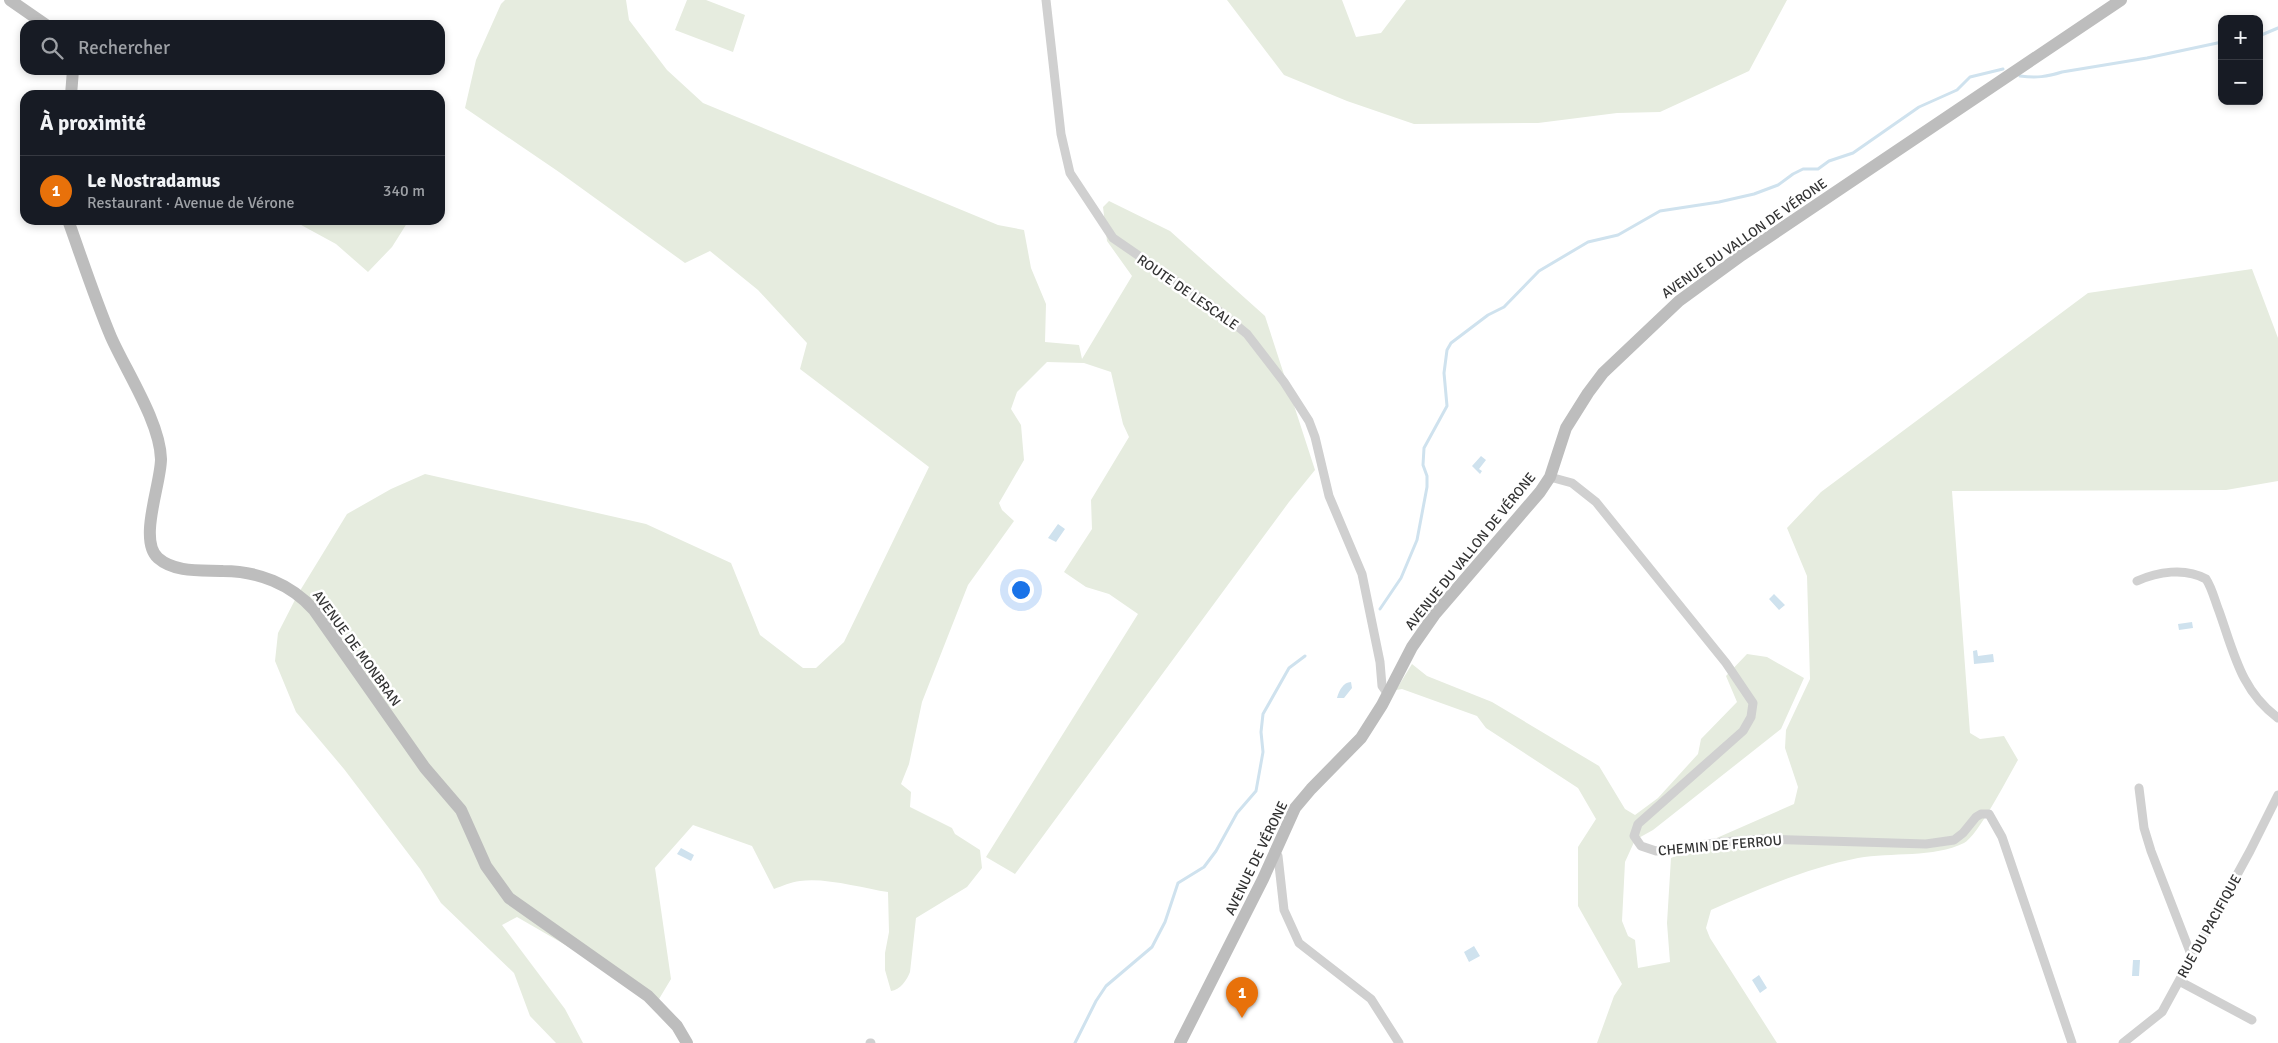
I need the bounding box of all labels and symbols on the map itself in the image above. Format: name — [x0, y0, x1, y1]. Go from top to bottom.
street label: AVENUE DU VALLON DE VÉRONE — [1658, 175, 1830, 302]
street label: ROUTE DE LESCALE — [1134, 251, 1242, 334]
street label: AVENUE DU VALLON DE VÉRONE — [1402, 469, 1539, 634]
your location — [1008, 577, 1034, 603]
street label: AVENUE DE MONBRAN — [309, 587, 404, 709]
street label: AVENUE DE VÉRONE — [1222, 798, 1291, 918]
street label: CHEMIN DE FERROU — [1657, 832, 1783, 859]
street label: RUE DU PACIFIQUE — [2174, 871, 2245, 981]
pin: 1 — [1226, 977, 1258, 1018]

